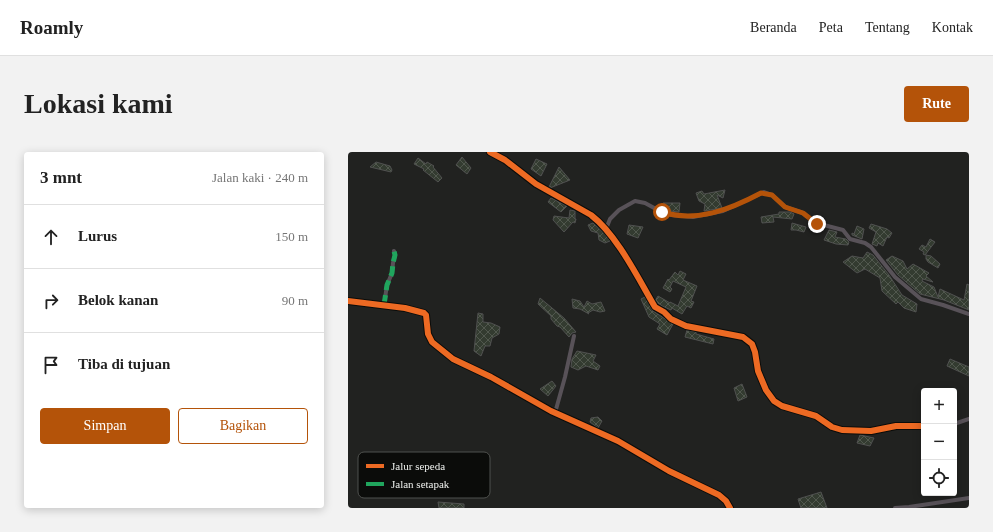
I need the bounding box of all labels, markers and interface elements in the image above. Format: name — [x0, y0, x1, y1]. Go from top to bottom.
text: Roamly — [20, 17, 83, 38]
text: Beranda — [750, 20, 797, 35]
text: Peta — [819, 20, 843, 35]
text: Tentang — [865, 20, 910, 35]
text: Kontak — [932, 20, 973, 35]
button: Rute — [904, 86, 969, 122]
text: Lokasi kami — [24, 88, 173, 119]
text: 3 mnt — [40, 168, 82, 187]
text: Jalan kaki · 240 m — [212, 170, 308, 185]
route start — [653, 203, 671, 221]
route end — [808, 215, 826, 233]
icon: ahead — [40, 226, 62, 248]
text: Lurus — [78, 228, 117, 244]
text: 150 m — [275, 229, 308, 244]
icon: right — [40, 290, 62, 312]
text: Belok kanan — [78, 292, 158, 308]
text: 90 m — [282, 293, 308, 308]
icon: arrive — [40, 354, 62, 376]
text: Tiba di tujuan — [78, 356, 170, 372]
map controls — [921, 388, 957, 496]
button: + — [921, 388, 957, 424]
button: Simpan — [40, 408, 170, 444]
button: Bagikan — [178, 408, 308, 444]
button: − — [921, 424, 957, 460]
legend — [358, 452, 490, 498]
text: Jalur sepeda — [391, 460, 445, 472]
button: locate — [921, 460, 957, 496]
text: Jalan setapak — [391, 478, 450, 490]

